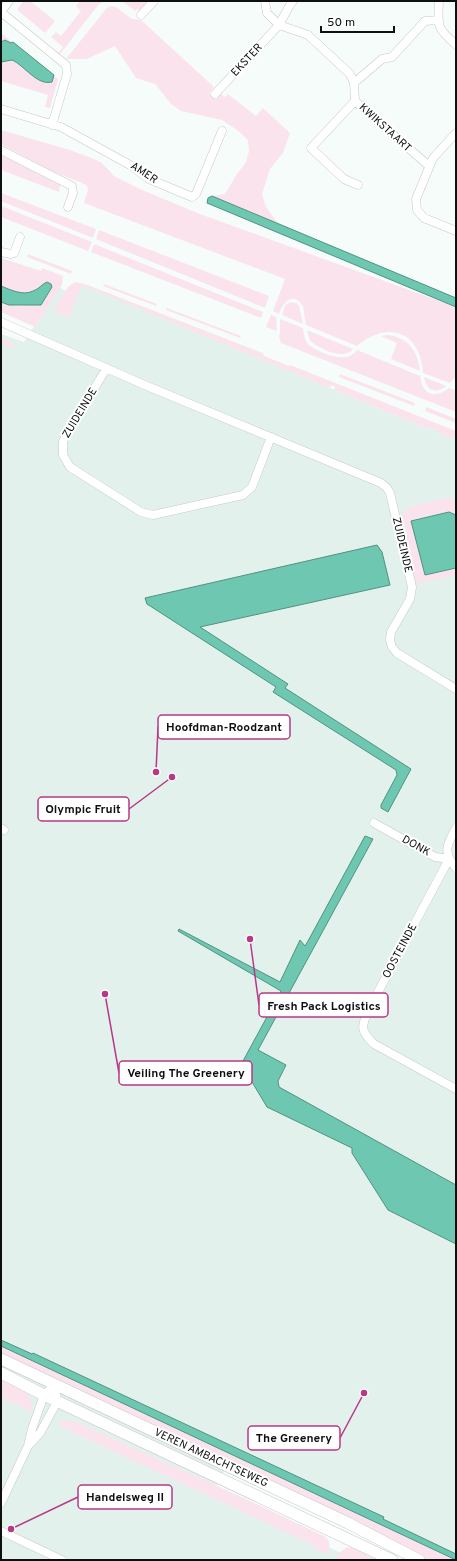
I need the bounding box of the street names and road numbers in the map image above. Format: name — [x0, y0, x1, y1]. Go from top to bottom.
street label: EKSTER — [228, 41, 266, 79]
street label: KWIKSTAART — [356, 101, 414, 155]
street label: AMER — [128, 159, 160, 187]
street label: ZUIDEINDE — [59, 385, 101, 441]
street label: ZUIDEINDE — [389, 516, 415, 574]
street label: DONK — [399, 832, 433, 860]
street label: OOSTEINDE — [380, 921, 420, 981]
street label: VEREN AMBACHTSEWEG — [152, 1425, 270, 1491]

